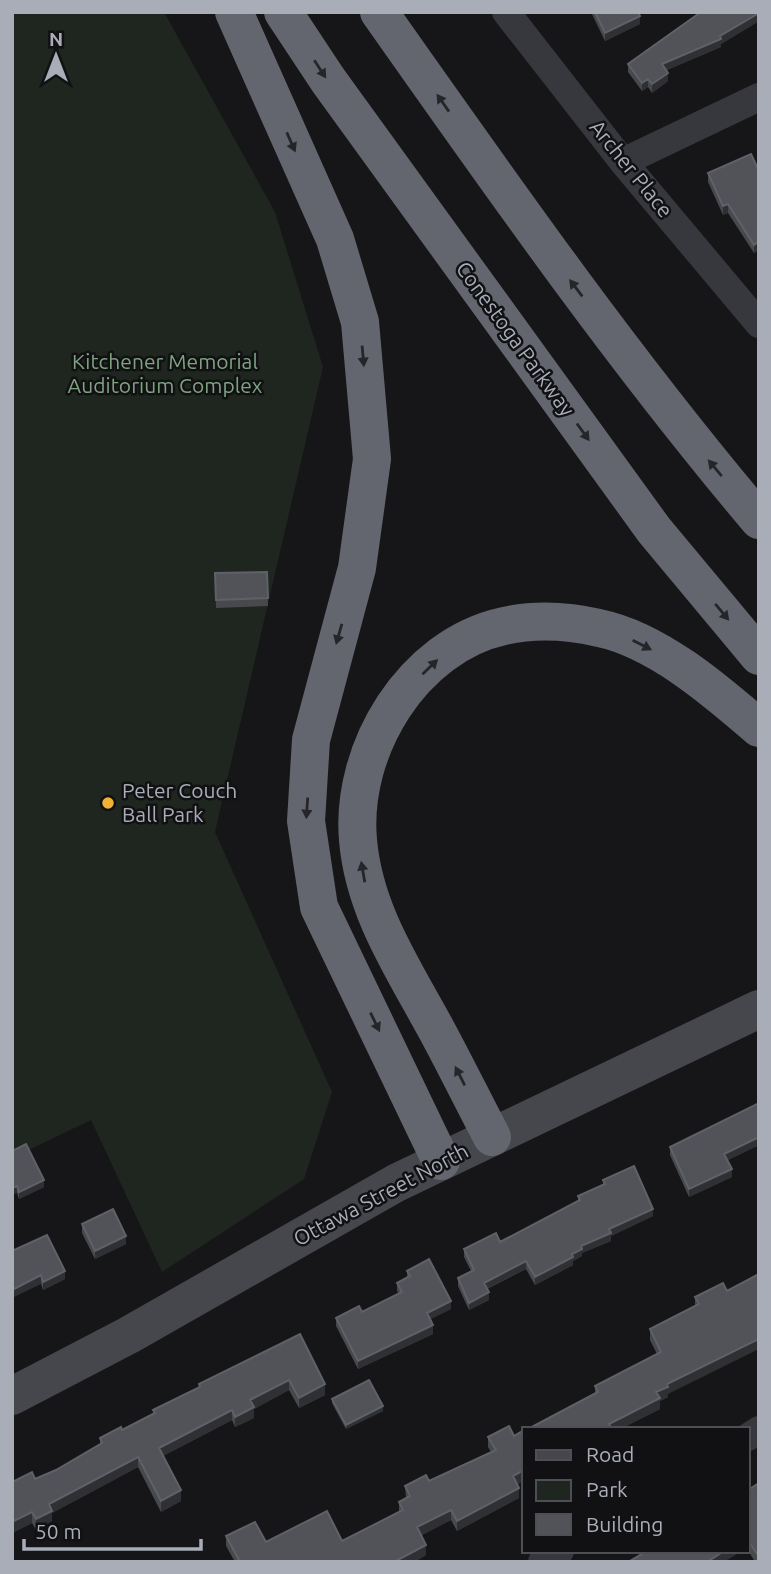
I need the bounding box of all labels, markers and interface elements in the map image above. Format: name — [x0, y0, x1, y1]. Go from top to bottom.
north arrow — [21, 21, 91, 91]
text: N — [49, 28, 63, 50]
one-way arrow — [314, 59, 327, 79]
one-way arrow — [436, 94, 450, 112]
street label: Archer Place — [585, 115, 678, 222]
one-way arrow — [285, 132, 297, 152]
street label: Conestoga Parkway — [452, 257, 580, 420]
one-way arrow — [569, 278, 583, 297]
one-way arrow — [358, 346, 369, 368]
park label: Kitchener Memorial Auditorium Complex — [68, 349, 263, 397]
one-way arrow — [575, 423, 590, 441]
one-way arrow — [708, 459, 723, 476]
one-way arrow — [714, 603, 730, 621]
one-way arrow — [333, 623, 344, 645]
one-way arrow — [632, 639, 652, 651]
one-way arrow — [422, 658, 439, 675]
place label: Peter Couch Ball Park — [122, 778, 237, 826]
marker: Peter Couch Ball Park — [100, 795, 116, 811]
one-way arrow — [301, 798, 312, 820]
one-way arrow — [357, 861, 368, 883]
one-way arrow — [369, 1012, 381, 1032]
one-way arrow — [455, 1066, 467, 1086]
street label: Ottawa Street North — [289, 1138, 472, 1250]
legend — [522, 1427, 750, 1553]
text: Road — [586, 1442, 634, 1466]
text: Park — [586, 1477, 628, 1501]
scale bar — [24, 1508, 201, 1552]
text: Building — [586, 1512, 663, 1536]
text: 50 m — [35, 1519, 82, 1543]

